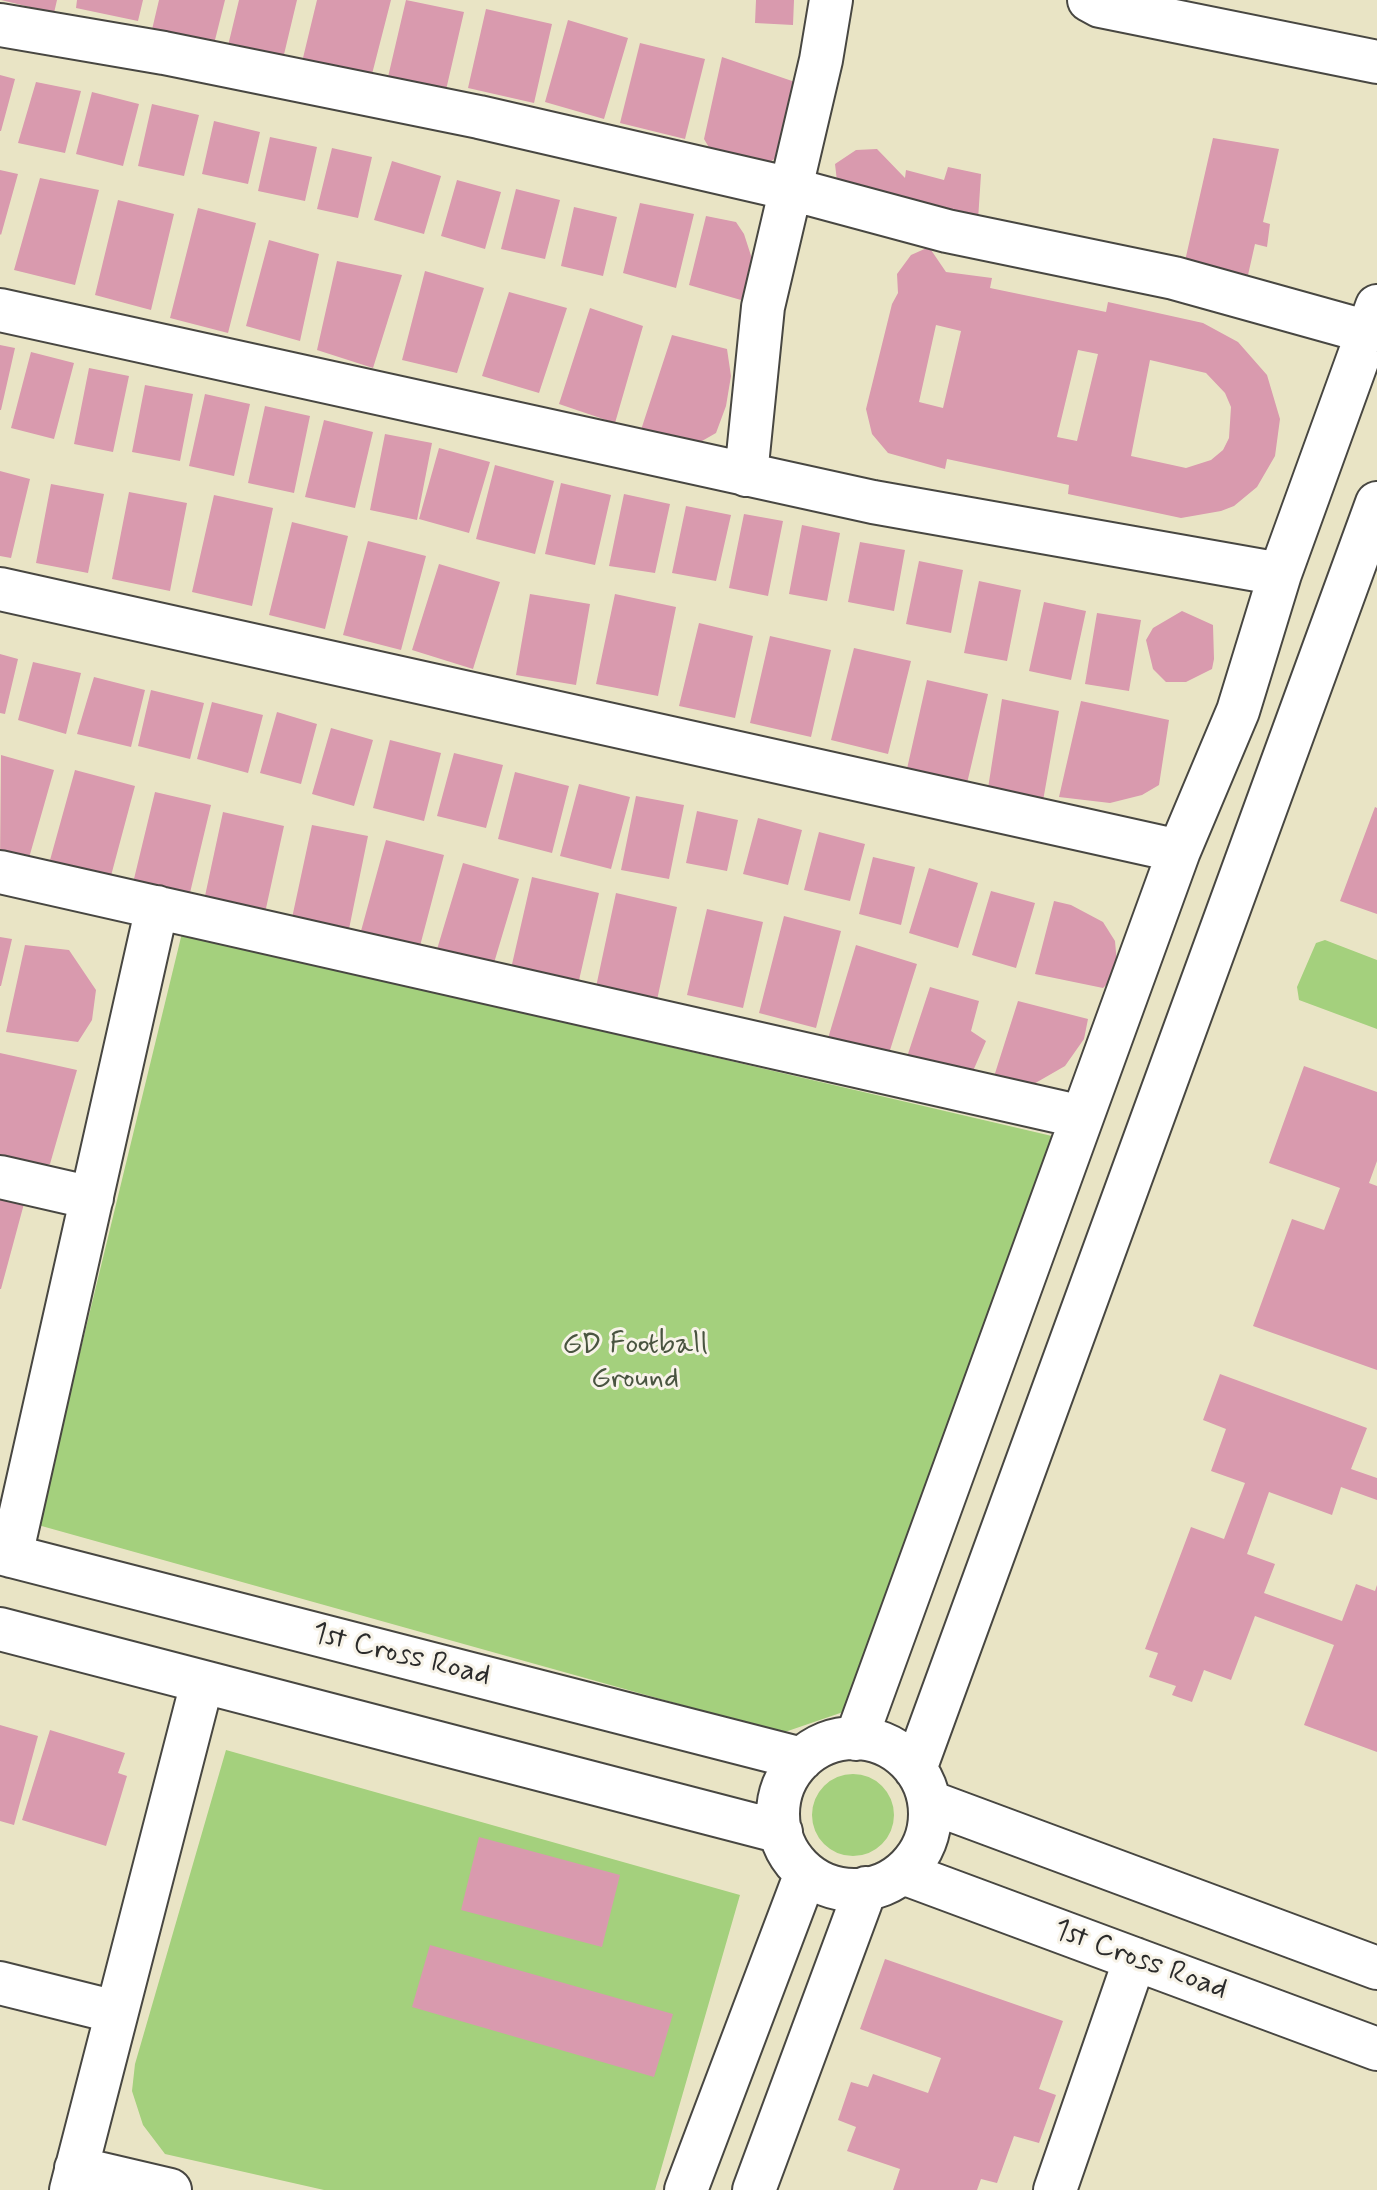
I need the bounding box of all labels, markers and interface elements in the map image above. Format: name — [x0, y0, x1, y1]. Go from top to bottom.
park label: GD Football Ground — [562, 1328, 708, 1398]
street label: 1st Cross Road — [308, 1616, 494, 1696]
street label: 1st Cross Road — [1048, 1913, 1232, 2009]

